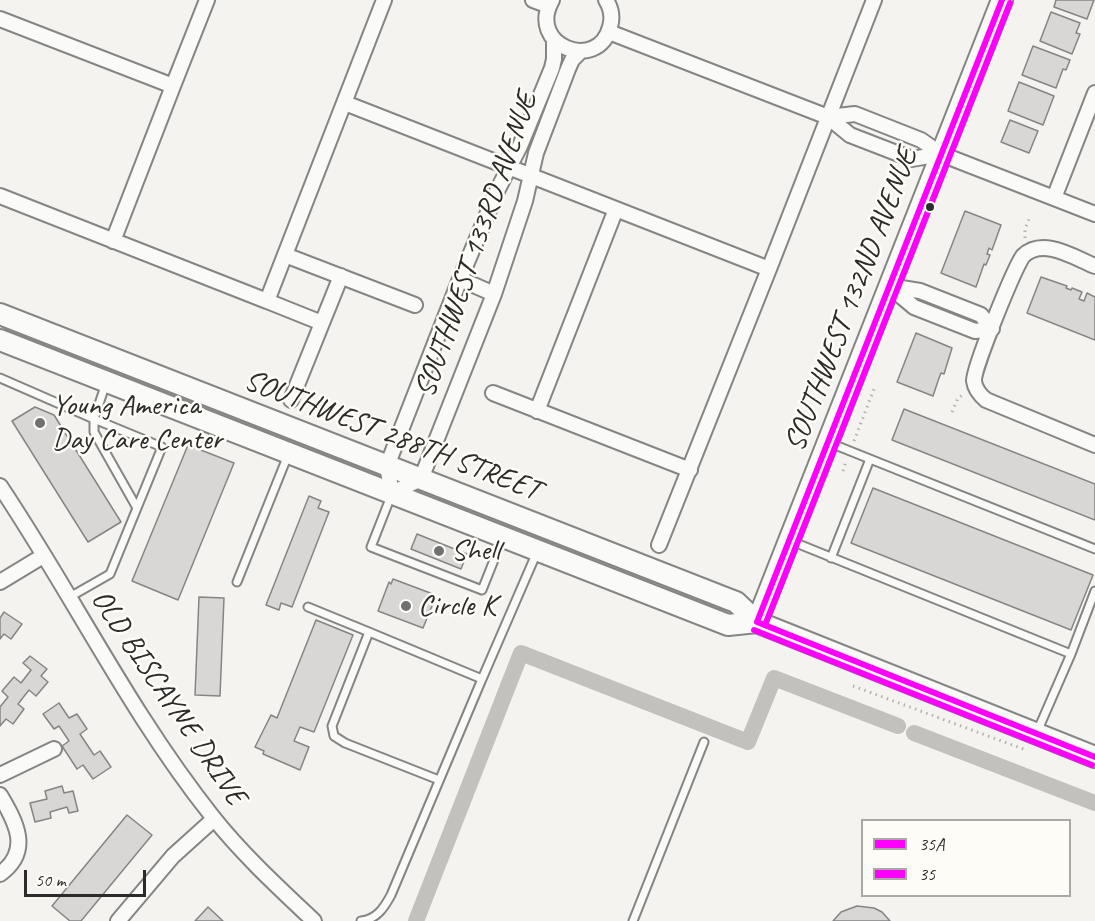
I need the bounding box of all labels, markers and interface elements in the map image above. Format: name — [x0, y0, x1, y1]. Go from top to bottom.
street label: SOUTHWEST 133RD AVENUE — [408, 88, 546, 402]
street label: SOUTHWEST 132ND AVENUE — [778, 143, 926, 457]
unlabelled marker — [924, 201, 936, 213]
street label: SOUTHWEST 288TH STREET — [239, 363, 545, 509]
place label: Young America Day Care Center — [52, 388, 222, 458]
marker: Young America Day Care Center — [33, 416, 47, 430]
place label: Shell — [451, 533, 500, 569]
marker: Shell — [432, 544, 446, 558]
street label: OLD BISCAYNE DRIVE — [83, 583, 253, 813]
place label: Circle K — [418, 588, 496, 624]
marker: Circle K — [399, 599, 413, 613]
legend — [861, 819, 1071, 897]
text: 35A — [919, 833, 944, 855]
scale bar — [27, 858, 148, 896]
text: 35 — [919, 863, 935, 885]
text: 50 m — [35, 869, 66, 891]

